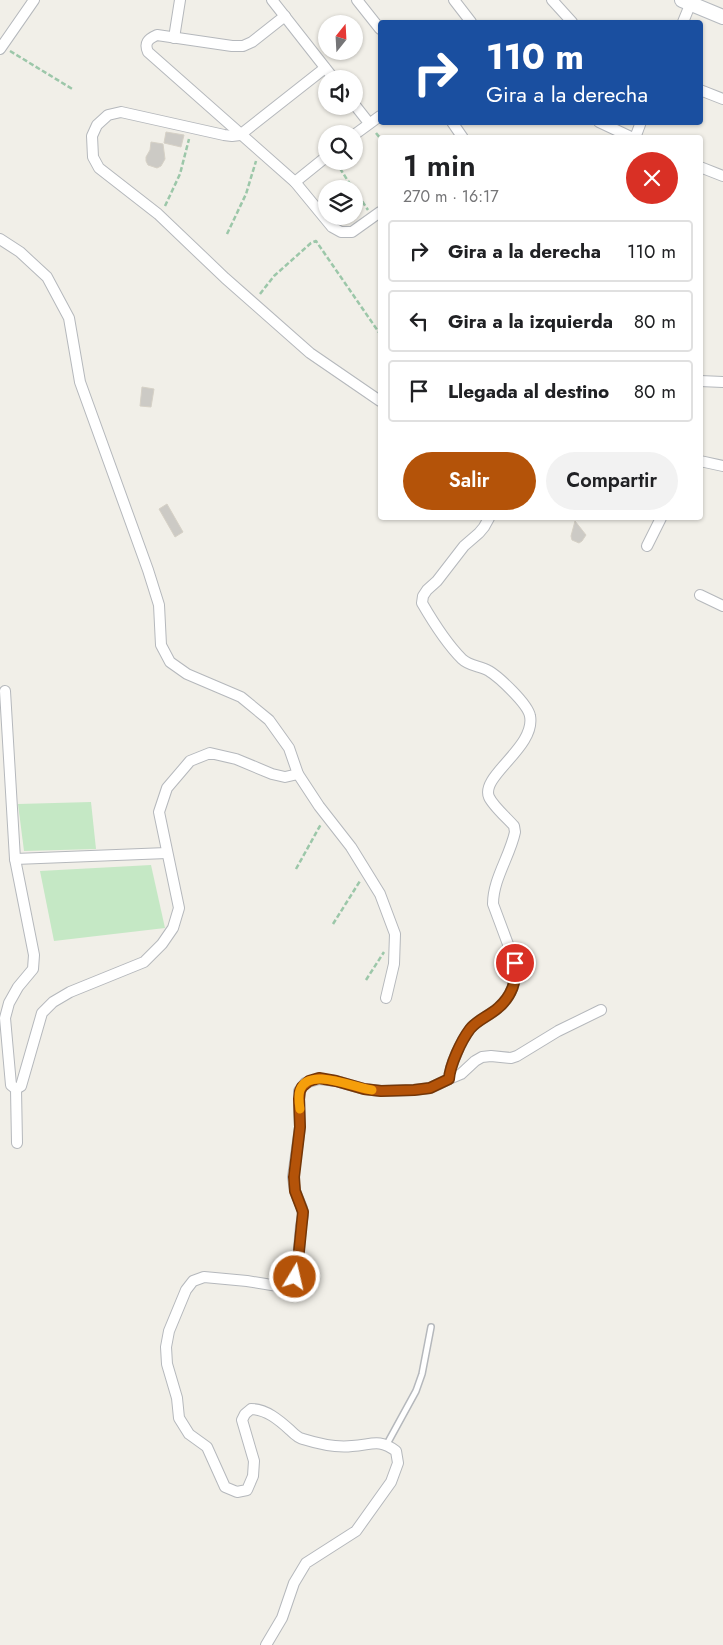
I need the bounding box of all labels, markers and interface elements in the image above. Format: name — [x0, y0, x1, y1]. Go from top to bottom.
north arrow — [318, 15, 362, 60]
map controls — [318, 15, 363, 225]
text: 110 m — [486, 32, 584, 82]
icon: right — [403, 40, 468, 105]
button: sound — [318, 70, 363, 115]
text: Gira a la derecha — [486, 78, 648, 110]
button: search — [318, 125, 363, 170]
text: 1 min — [403, 144, 476, 187]
button: close — [626, 152, 678, 204]
button: layers — [318, 180, 363, 225]
text: 270 m · 16:17 — [403, 185, 499, 208]
icon: right — [405, 237, 433, 265]
text: Gira a la derecha — [448, 238, 601, 265]
text: 110 m — [627, 238, 676, 265]
icon: left — [405, 307, 433, 335]
text: Gira a la izquierda — [448, 308, 613, 335]
text: 80 m — [634, 308, 676, 335]
icon: arrive — [405, 377, 433, 405]
text: Llegada al destino — [448, 378, 609, 405]
text: 80 m — [634, 378, 676, 405]
button: Salir — [403, 452, 536, 510]
button: Compartir — [546, 452, 678, 510]
pin — [494, 942, 536, 984]
icon: arrive — [501, 949, 529, 977]
position arrow — [268, 1250, 320, 1302]

